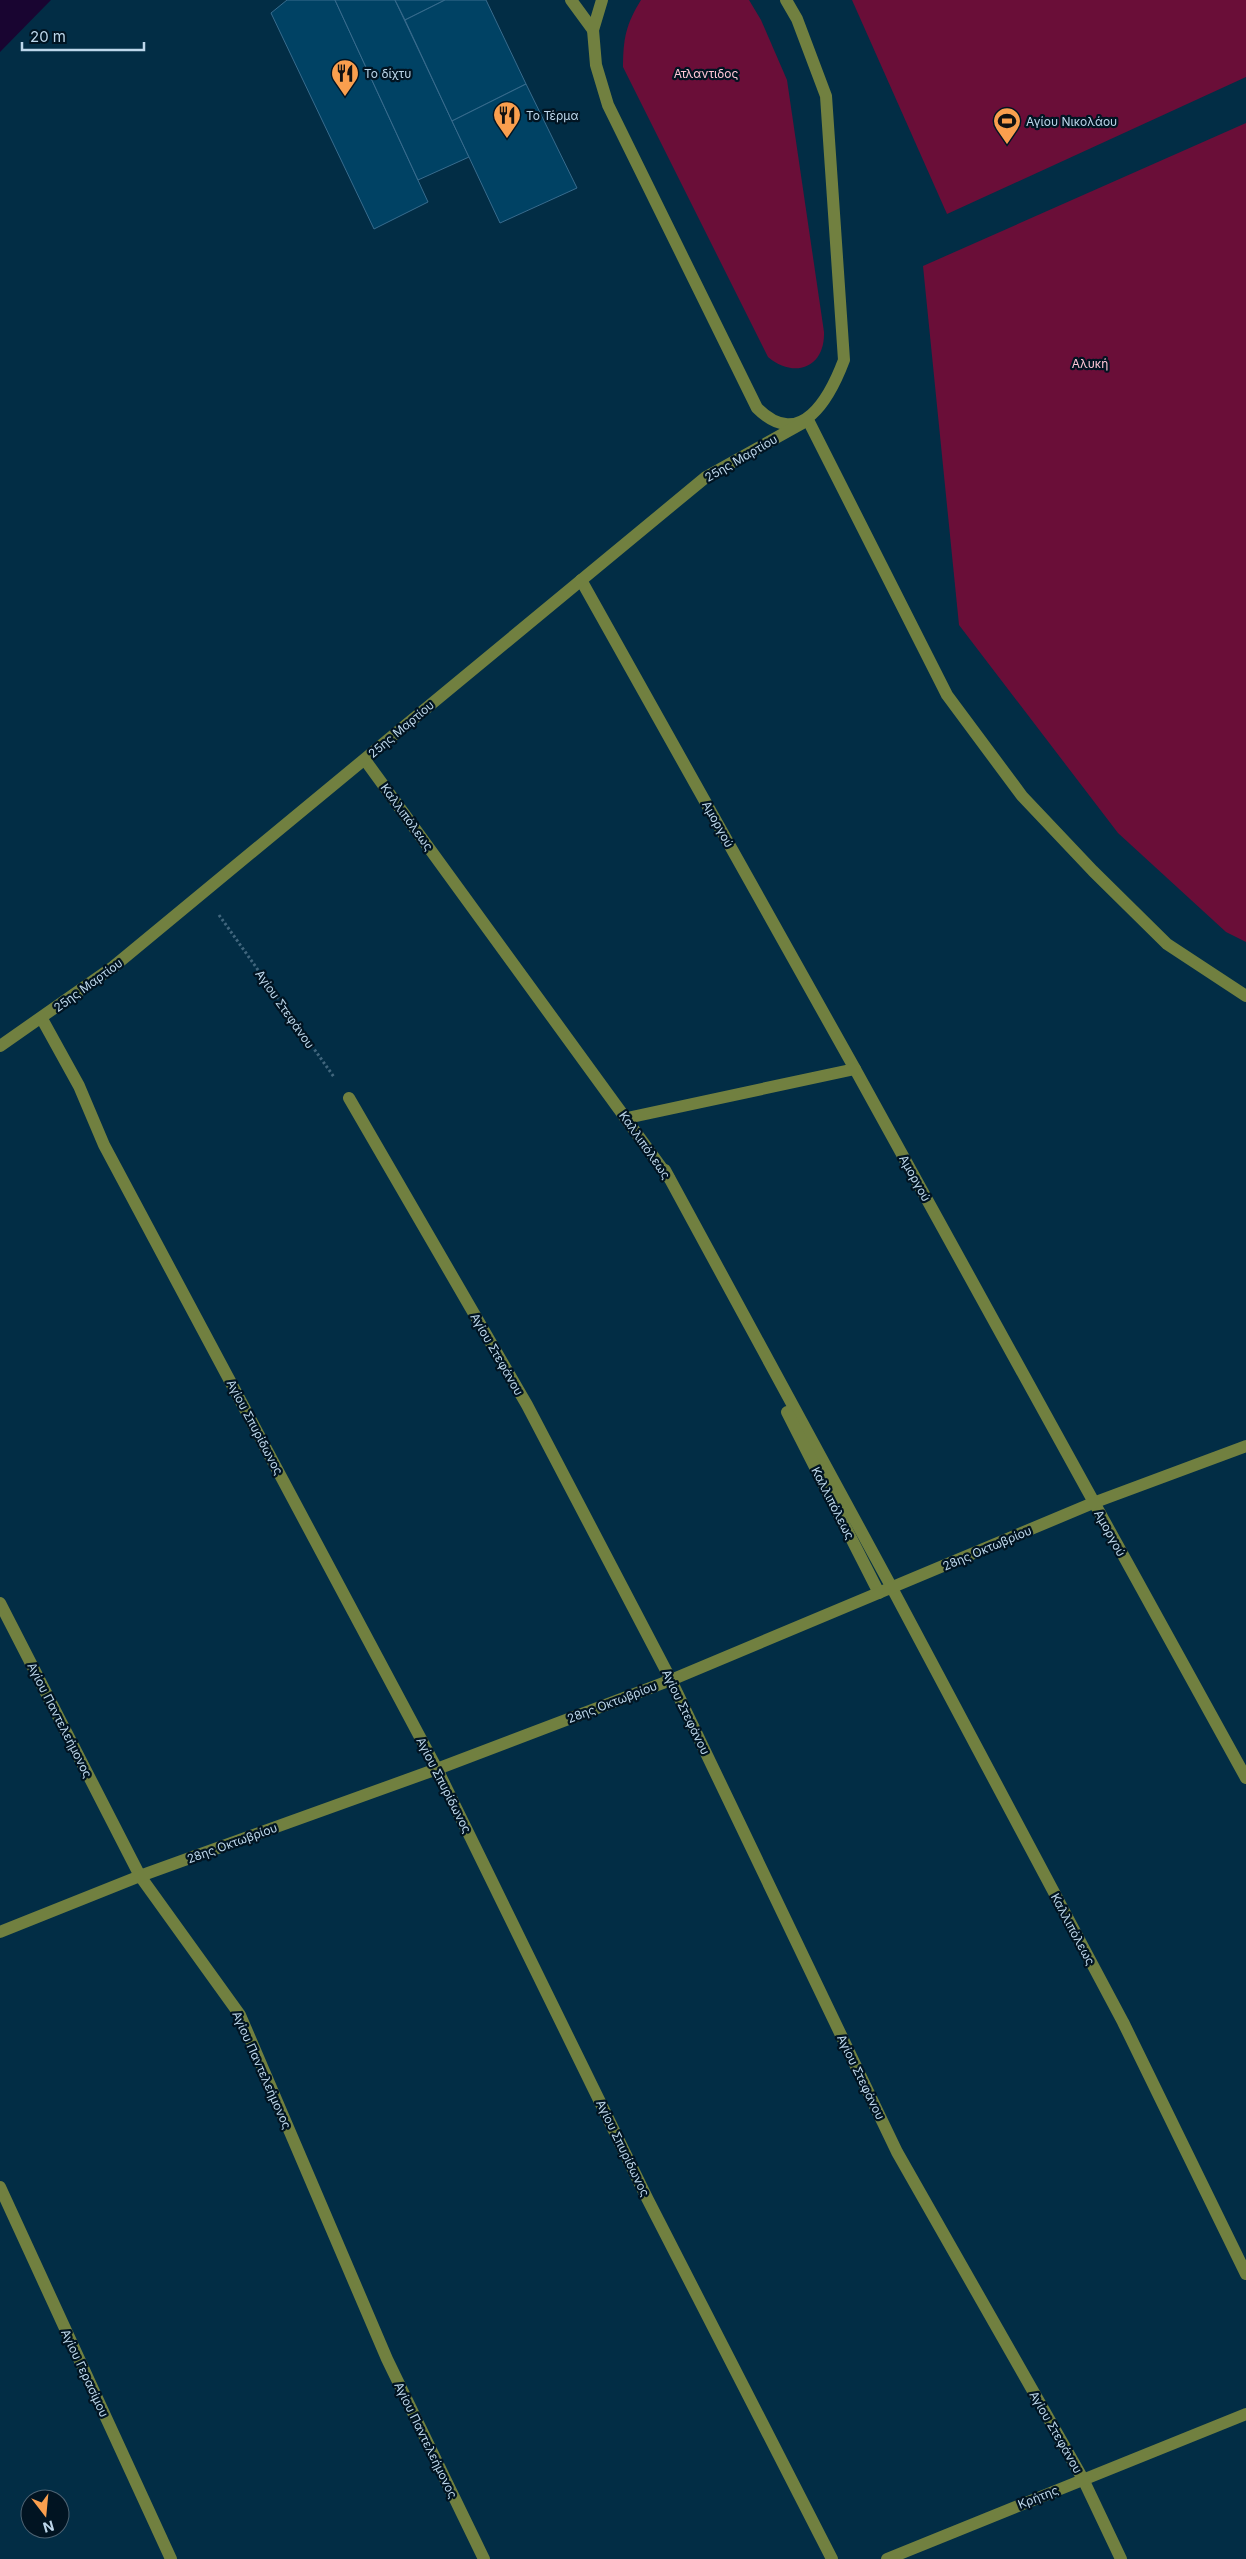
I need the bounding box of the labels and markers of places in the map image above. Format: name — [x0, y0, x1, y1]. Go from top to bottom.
restaurant icon: Το δίχτυ — [330, 58, 360, 97]
place label: Το δίχτυ — [364, 66, 411, 81]
restaurant icon: Το Τέρμα — [492, 100, 522, 139]
sports icon: Αγίου Νικολάου — [992, 106, 1022, 145]
place label: Το Τέρμα — [526, 108, 578, 123]
place label: Αγίου Νικολάου — [1026, 114, 1117, 129]

